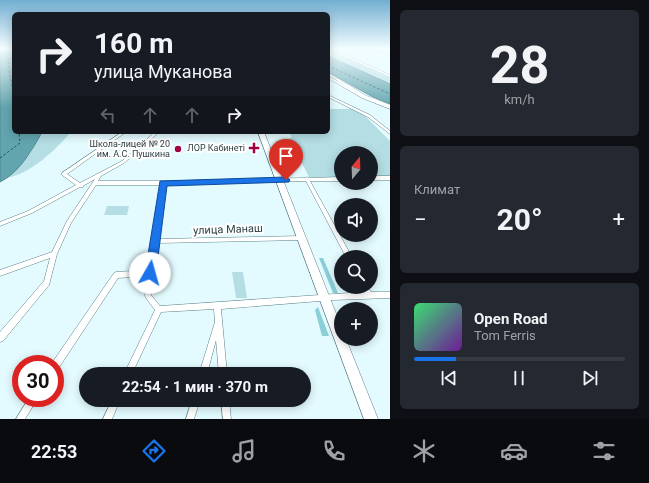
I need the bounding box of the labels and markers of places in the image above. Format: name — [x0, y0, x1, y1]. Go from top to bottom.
place label: Школа-лицей № 20 им. А.С. Пушкина — [90, 139, 170, 159]
pin — [269, 139, 303, 180]
marker: ЛОР Кабинетi — [248, 142, 260, 154]
place label: ЛОР Кабинетi — [187, 143, 245, 153]
marker: Школа-лицей № 20 им. А.С. Пушкина — [173, 144, 183, 154]

